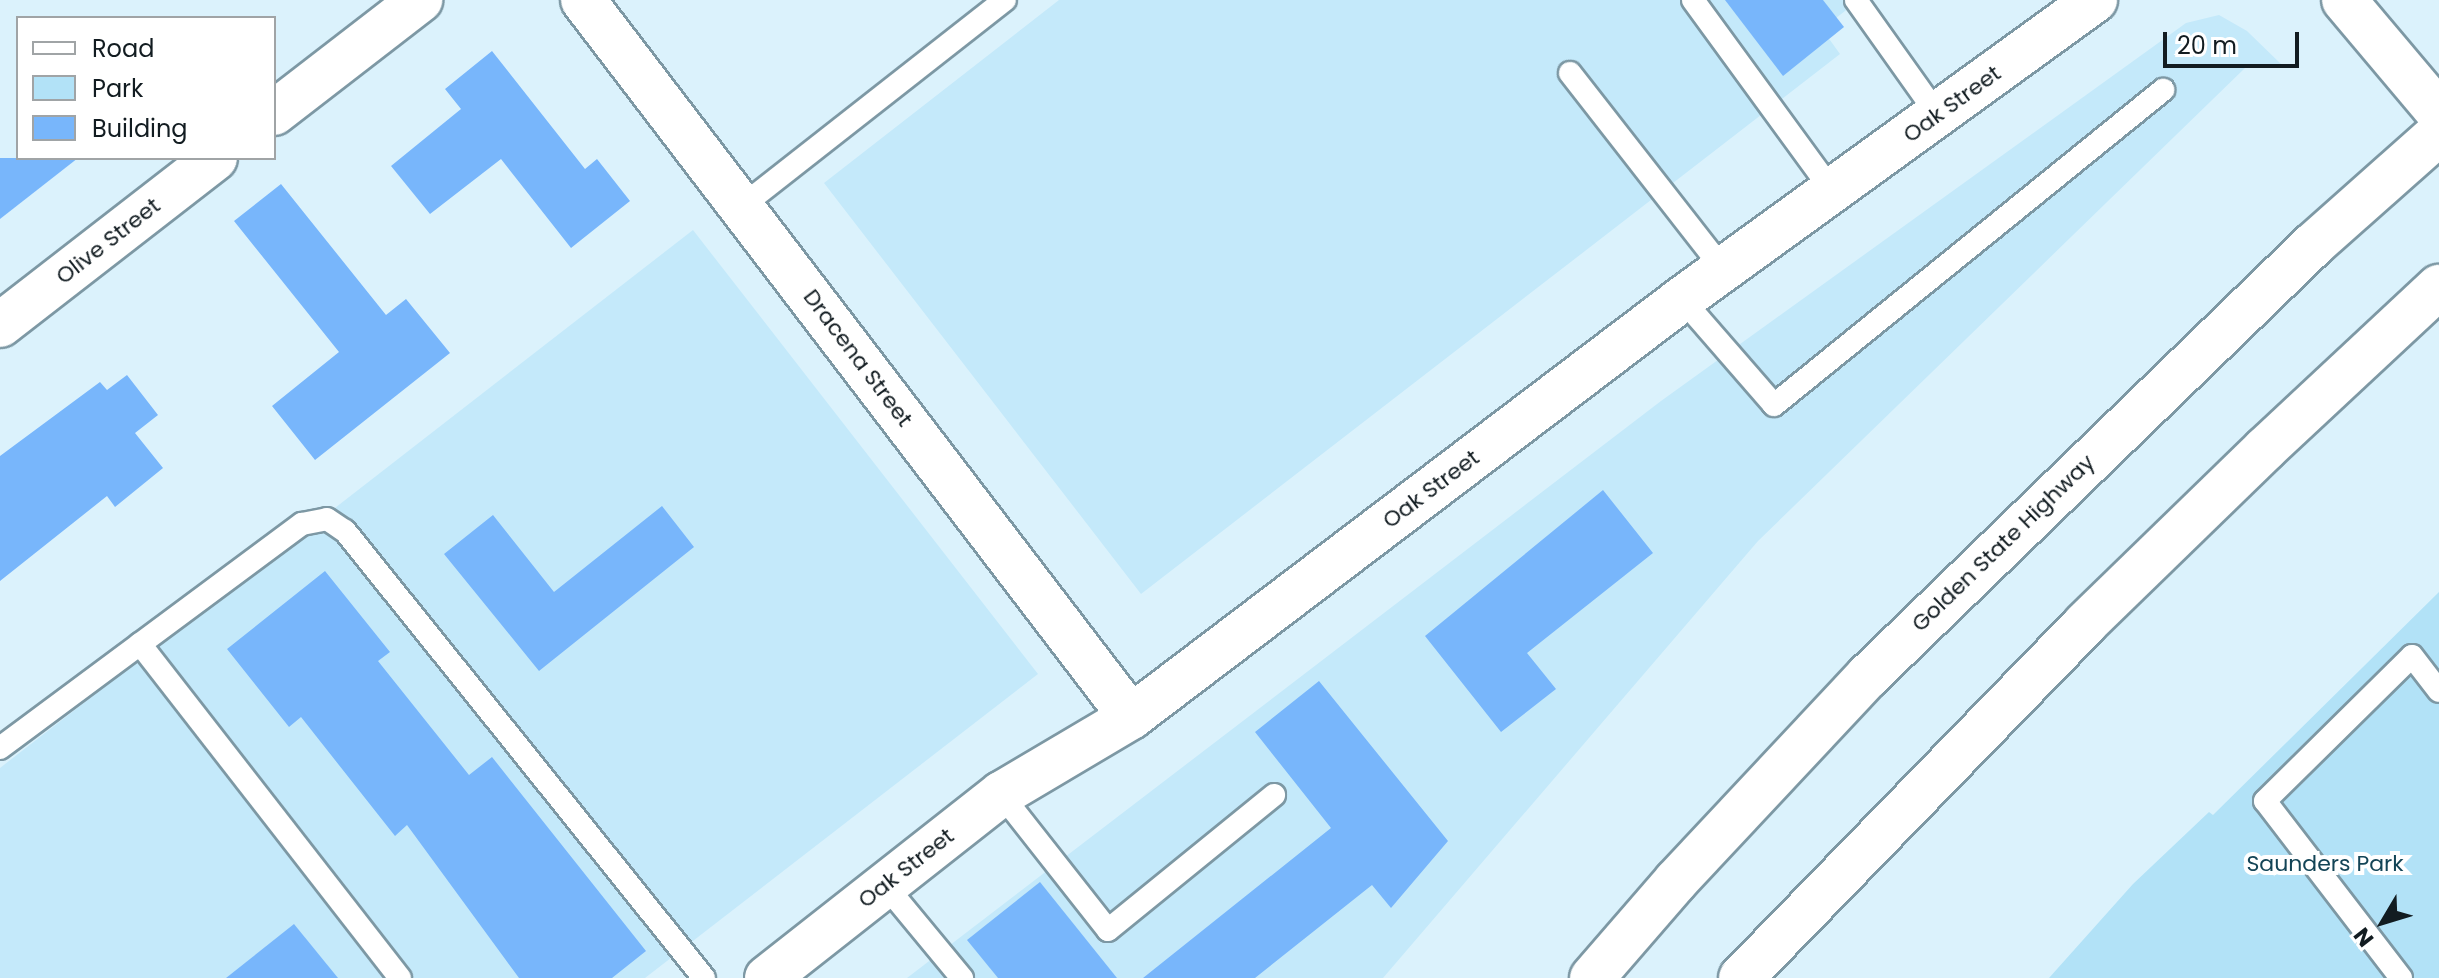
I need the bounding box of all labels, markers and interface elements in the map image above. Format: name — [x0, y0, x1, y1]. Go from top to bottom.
legend — [16, 16, 276, 160]
scale bar — [2167, 16, 2303, 66]
text: 20 m — [2177, 29, 2237, 62]
text: Road — [92, 32, 154, 65]
street label: Oak Street — [1898, 60, 2006, 148]
text: Park — [92, 72, 143, 105]
text: Building — [92, 112, 188, 145]
street label: Olive Street — [51, 192, 165, 290]
street label: Dracena Street — [798, 284, 918, 432]
street label: Oak Street — [1378, 444, 1484, 534]
street label: Golden State Highway — [1906, 449, 2100, 637]
street label: Oak Street — [853, 823, 959, 913]
park label: Saunders Park — [2246, 851, 2404, 877]
north arrow — [2343, 882, 2423, 962]
text: N — [2346, 921, 2381, 953]

